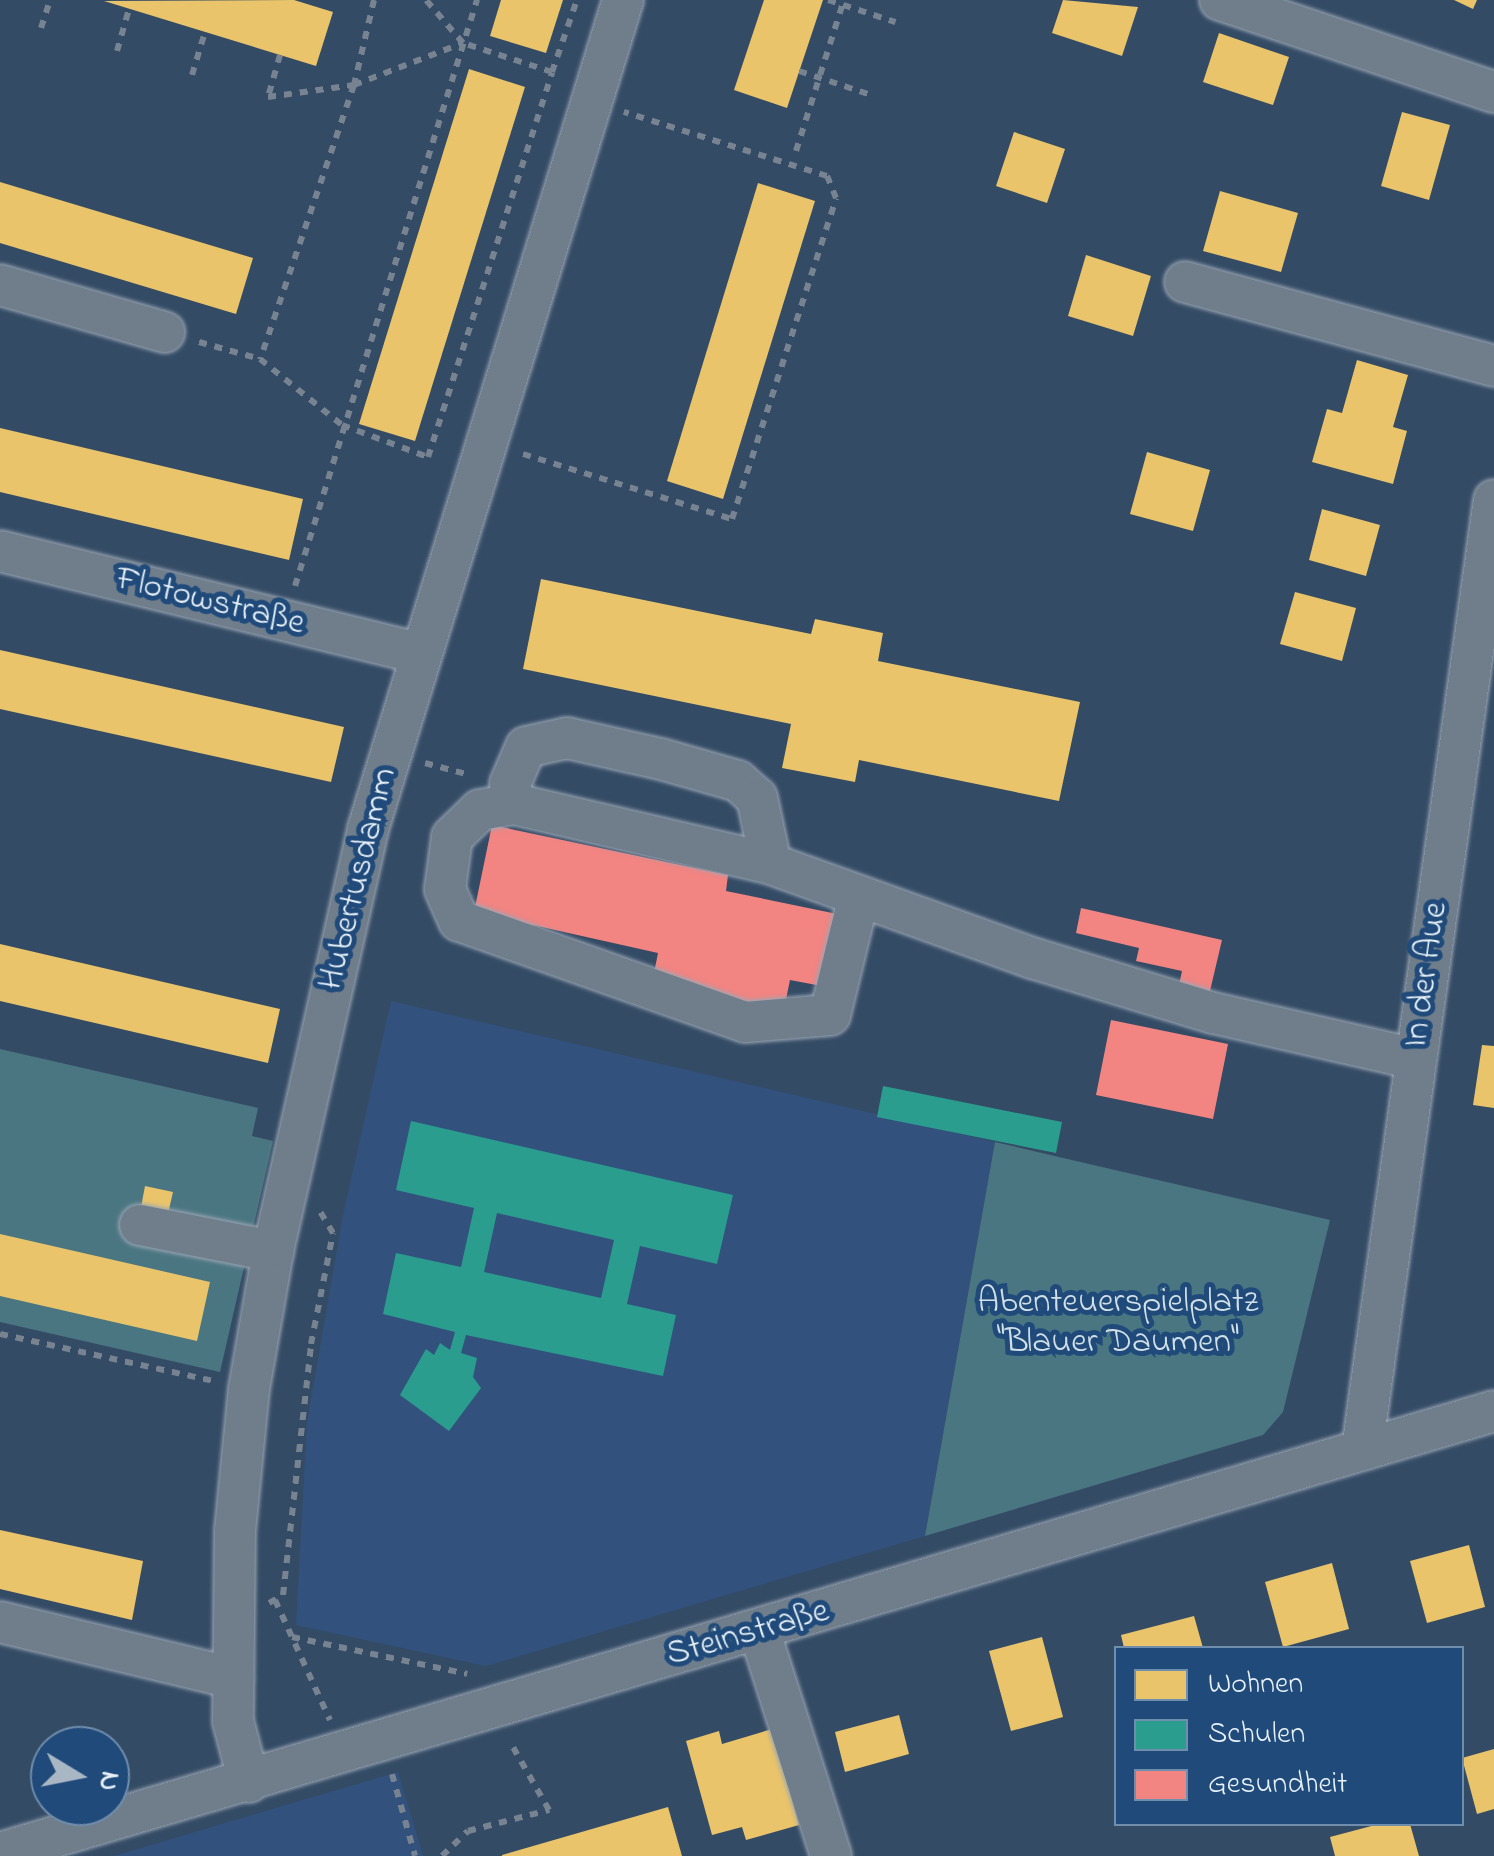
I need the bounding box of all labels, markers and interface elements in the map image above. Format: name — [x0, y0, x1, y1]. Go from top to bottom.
street label: Flotowstraße — [111, 558, 309, 646]
street label: Hubertusdamm — [311, 763, 407, 995]
street label: In der Aue — [1396, 900, 1458, 1050]
park label: Abenteuerspielplatz "Blauer Daumen" — [978, 1282, 1258, 1364]
street label: Steinstraße — [662, 1591, 834, 1677]
legend — [1114, 1646, 1464, 1826]
text: Wohnen — [1208, 1663, 1303, 1707]
text: Schulen — [1208, 1713, 1305, 1757]
north arrow — [30, 1726, 130, 1826]
text: Gesundheit — [1208, 1763, 1347, 1807]
text: N — [86, 1768, 130, 1794]

